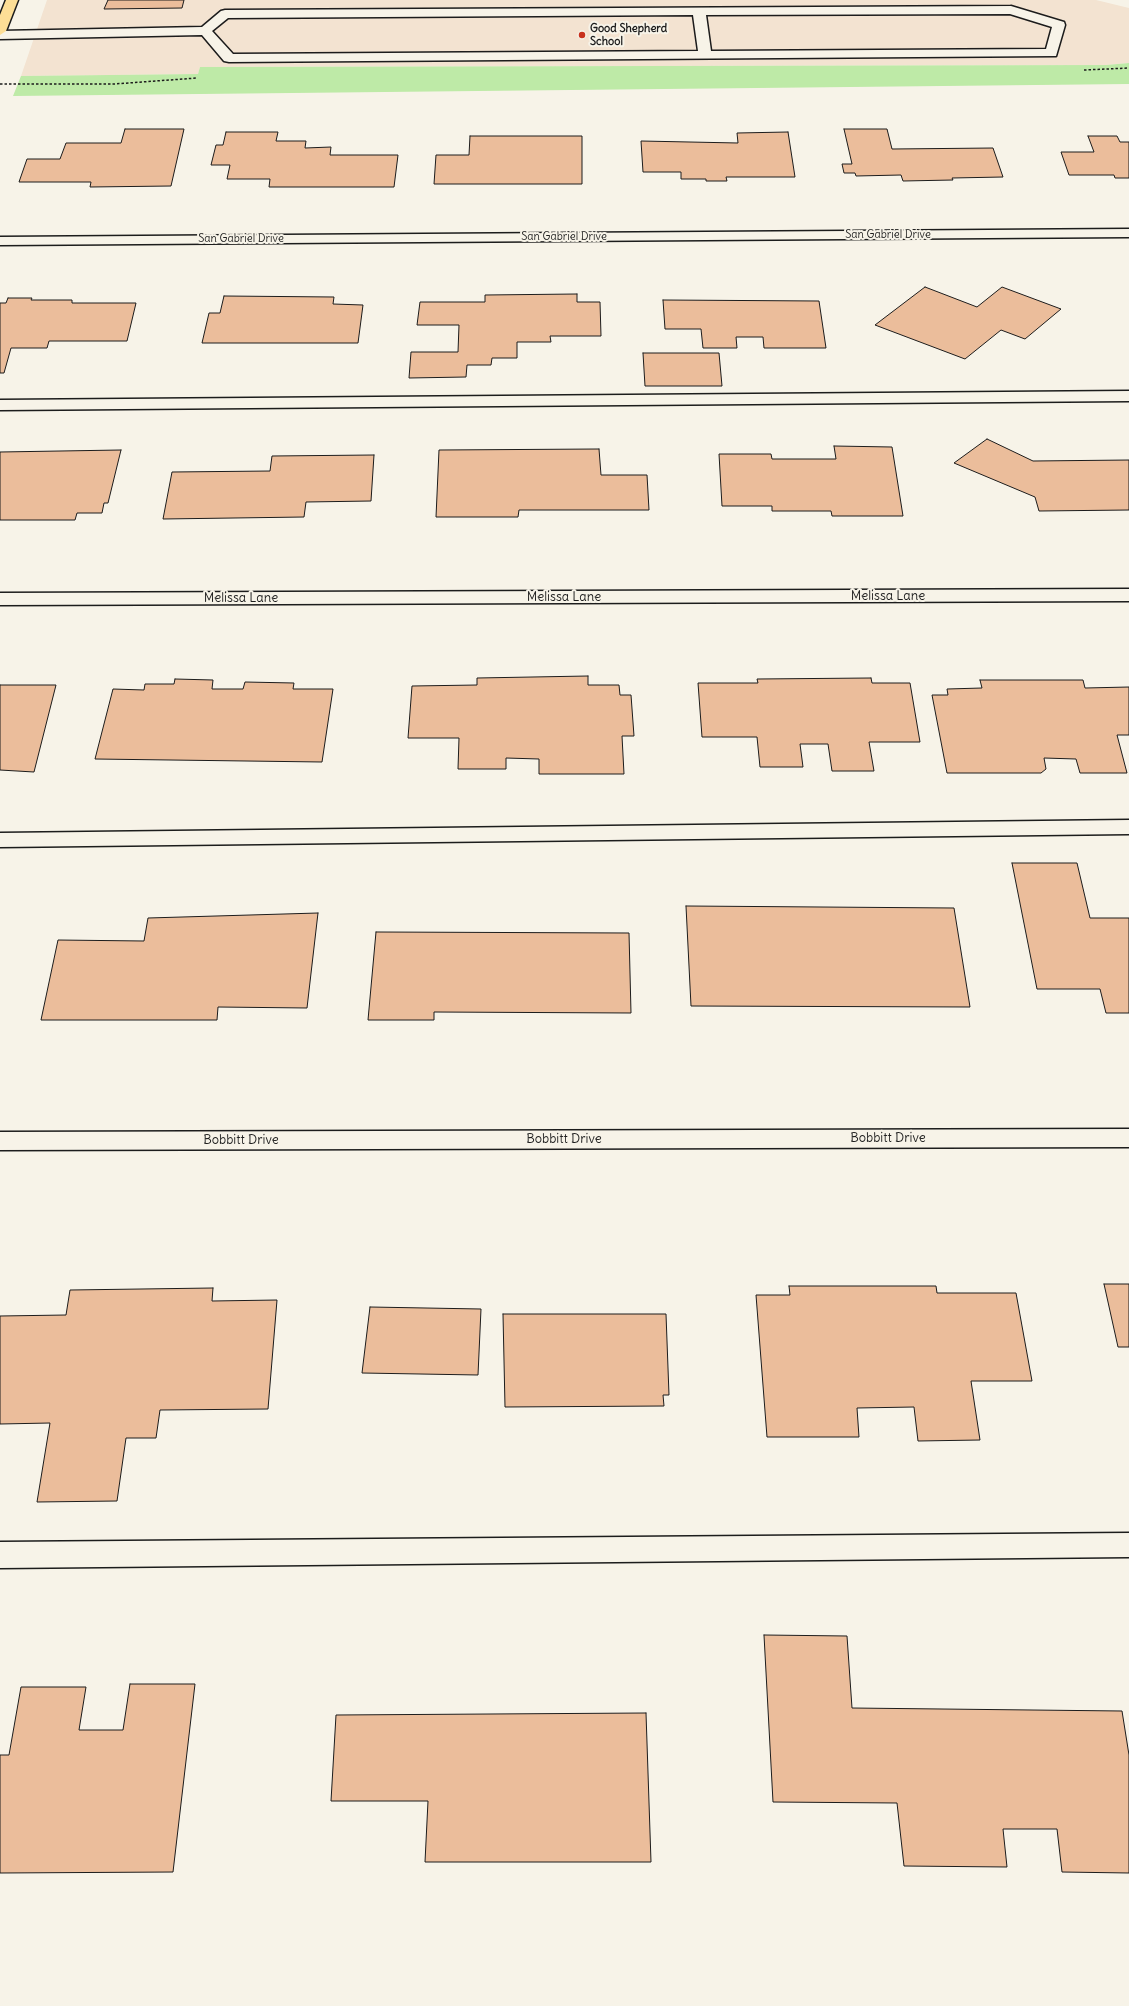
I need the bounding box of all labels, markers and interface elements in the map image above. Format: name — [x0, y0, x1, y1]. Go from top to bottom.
place label: Good Shepherd School — [590, 22, 667, 48]
marker: Good Shepherd School — [577, 30, 587, 40]
street label: San Gabriel Drive — [845, 228, 931, 242]
street label: San Gabriel Drive — [521, 230, 607, 244]
street label: San Gabriel Drive — [198, 232, 284, 246]
street label: Melissa Lane — [851, 588, 925, 604]
street label: Melissa Lane — [527, 589, 601, 605]
street label: Melissa Lane — [204, 590, 278, 606]
street label: Bobbitt Drive — [850, 1130, 926, 1146]
street label: Bobbitt Drive — [526, 1131, 602, 1147]
street label: Bobbitt Drive — [203, 1132, 279, 1148]

